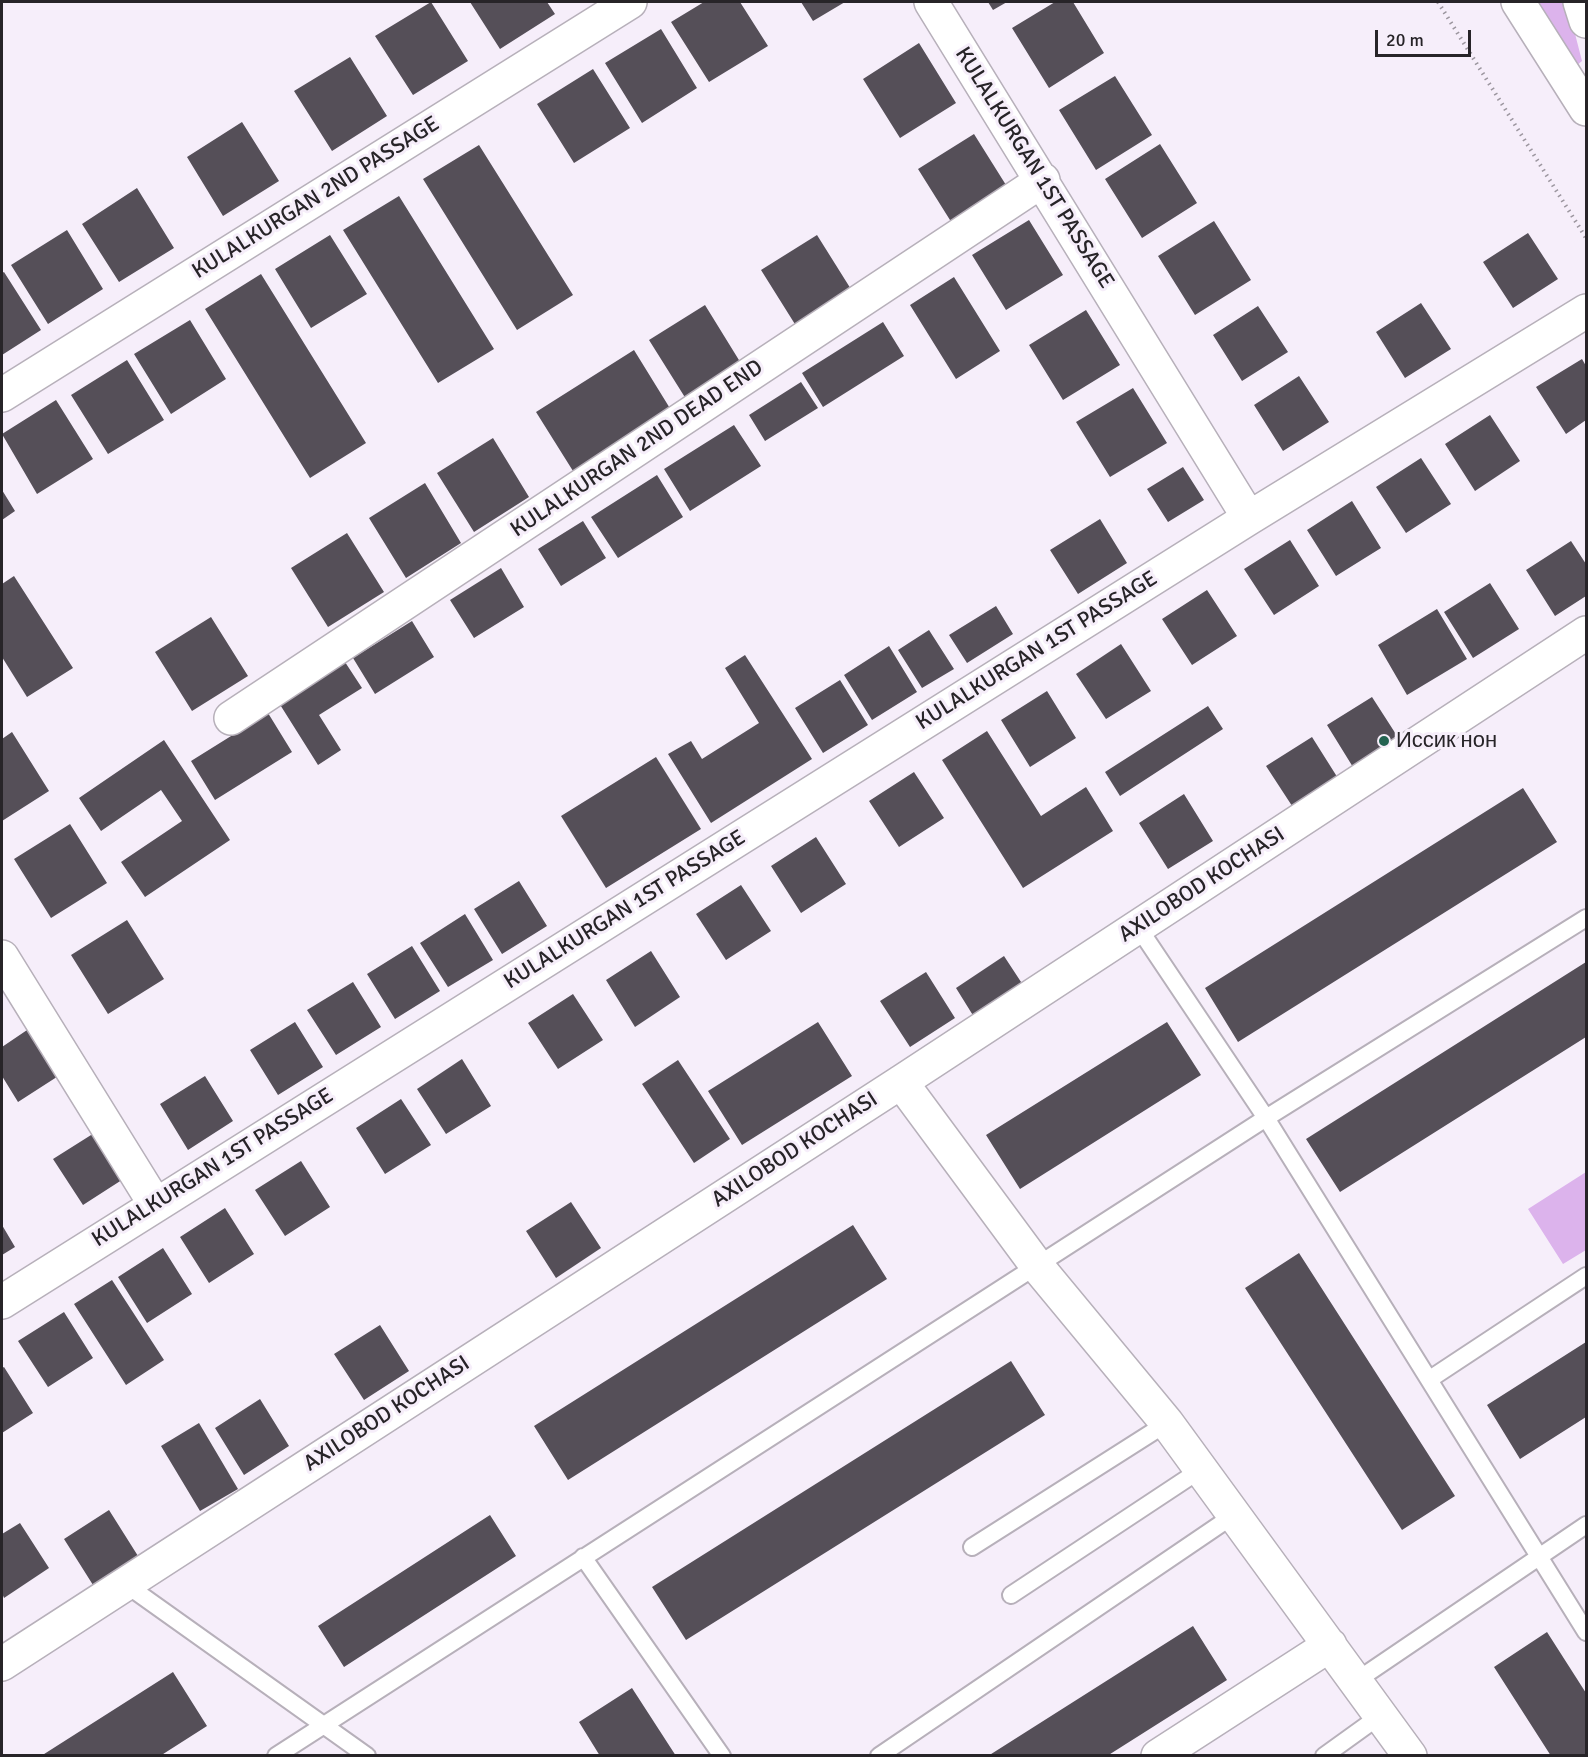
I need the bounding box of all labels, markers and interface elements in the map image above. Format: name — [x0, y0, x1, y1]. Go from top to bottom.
scale bar — [1378, 18, 1474, 56]
text: 20 m — [1386, 29, 1424, 51]
street label: KULALKURGAN 1ST PASSAGE — [949, 42, 1119, 294]
street label: KULALKURGAN 2ND PASSAGE — [188, 111, 444, 285]
street label: KULALKURGAN 2ND DEAD END — [506, 355, 768, 543]
street label: KULALKURGAN 1ST PASSAGE — [911, 566, 1163, 736]
place label: Иссик нон — [1396, 728, 1497, 754]
marker: Иссик нон — [1377, 734, 1391, 748]
street label: AXILOBOD KOCHASI — [1114, 821, 1290, 949]
street label: KULALKURGAN 1ST PASSAGE — [499, 825, 751, 995]
street label: KULALKURGAN 1ST PASSAGE — [87, 1083, 339, 1253]
street label: AXILOBOD KOCHASI — [707, 1086, 883, 1214]
street label: AXILOBOD KOCHASI — [299, 1350, 475, 1478]

